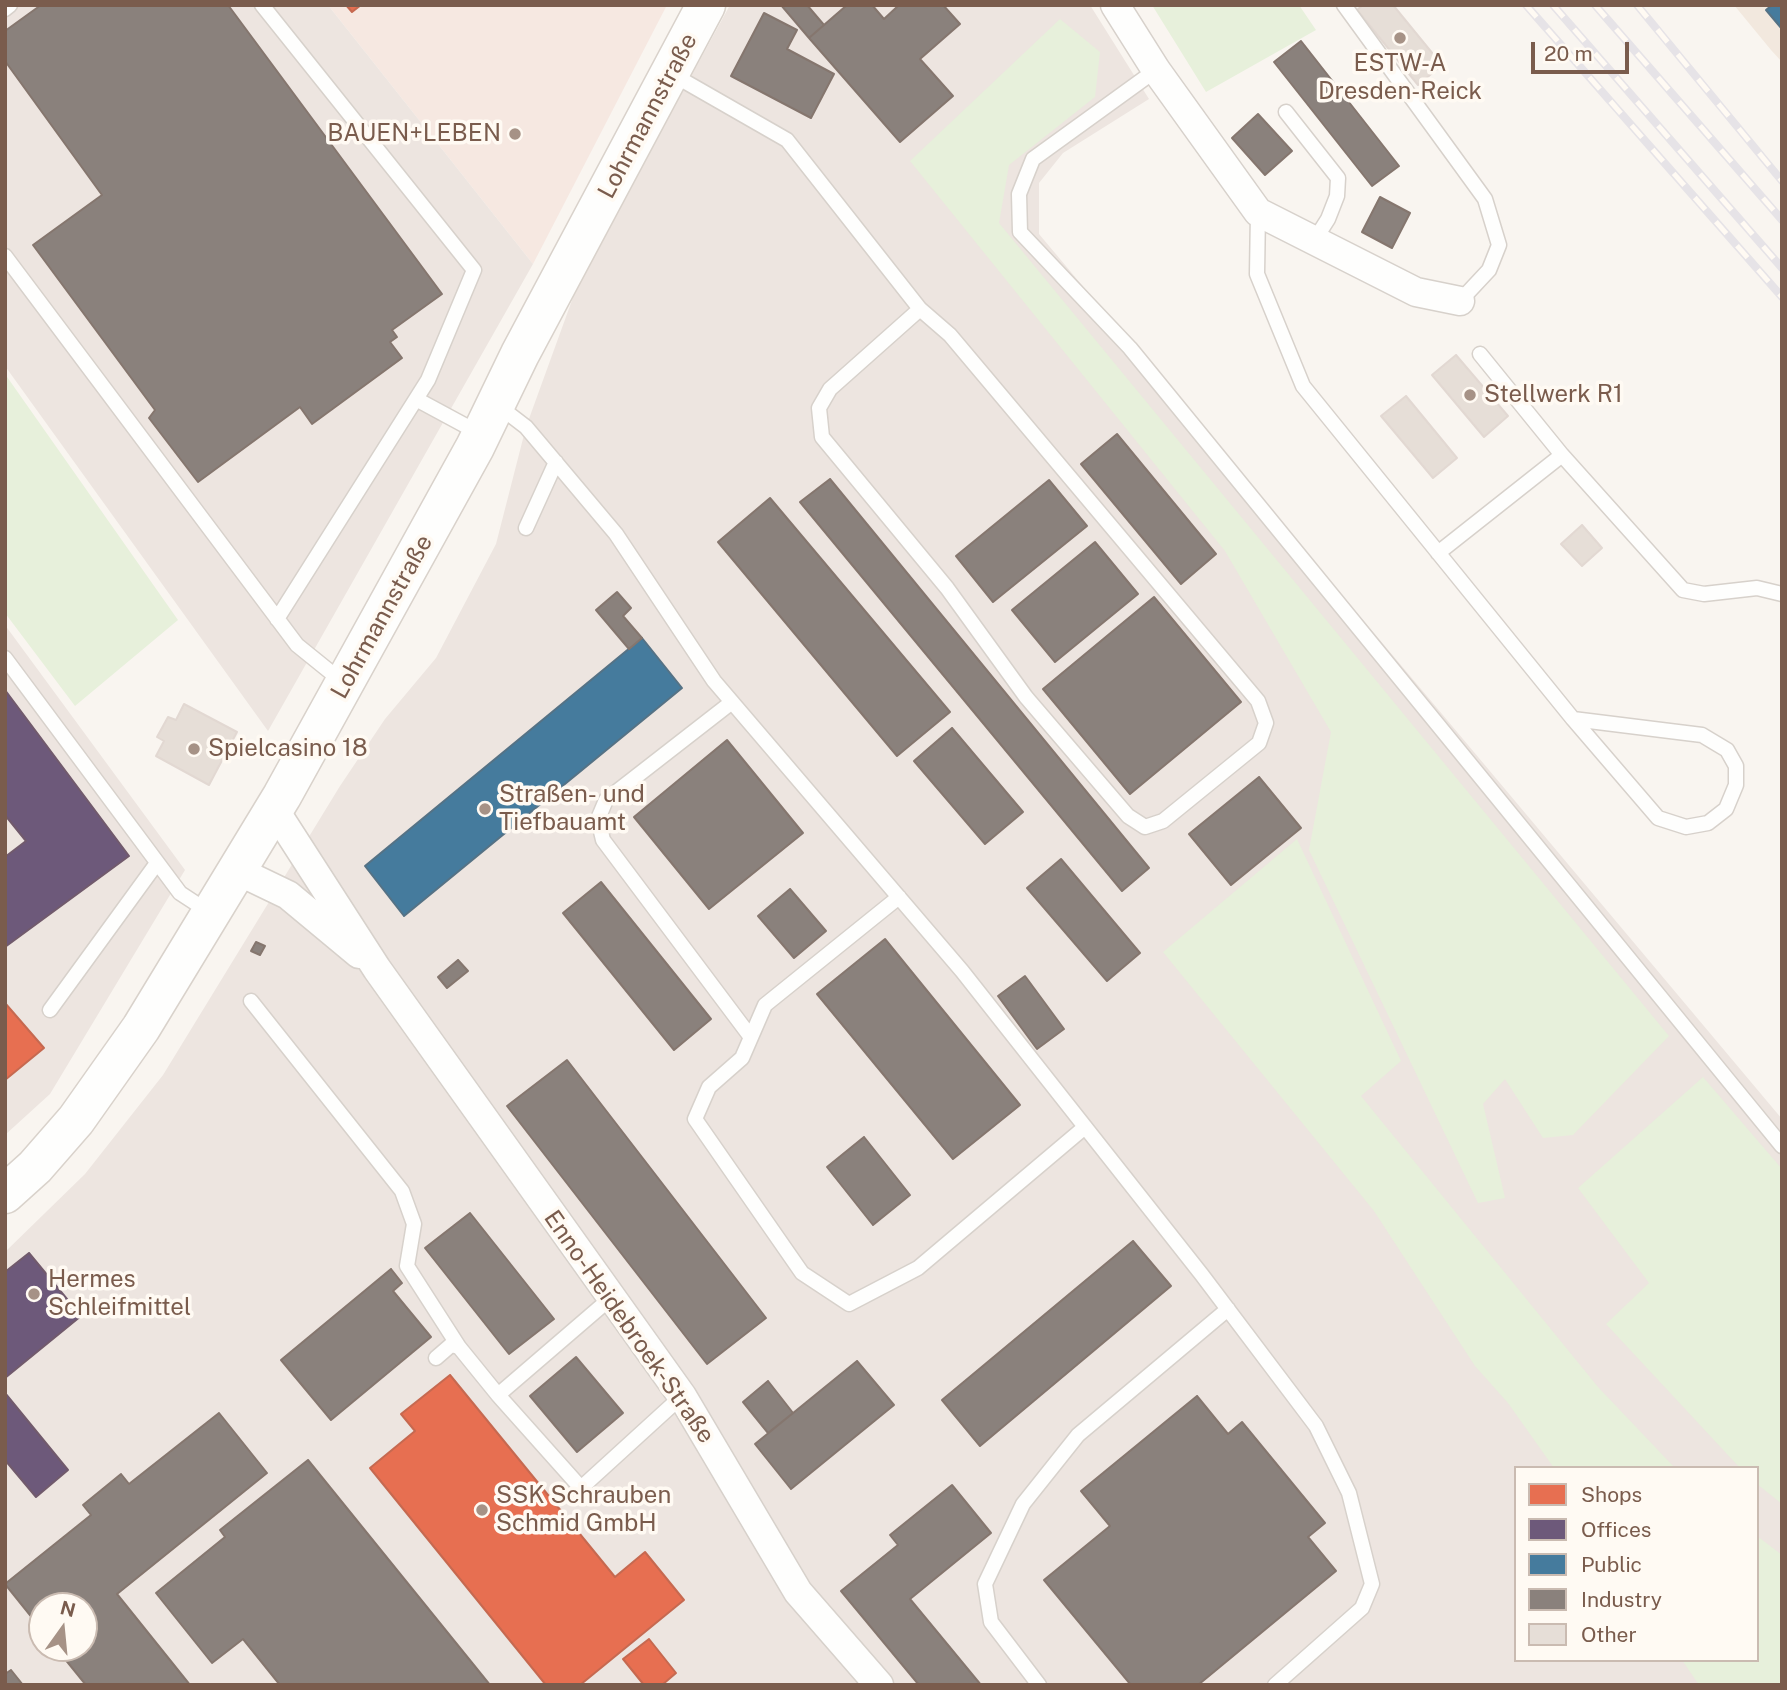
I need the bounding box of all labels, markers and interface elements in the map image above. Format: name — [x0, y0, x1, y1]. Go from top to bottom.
street label: Lohrmannstraße — [592, 28, 704, 204]
scale bar — [1535, 28, 1633, 72]
marker: ESTW-A Dresden-Reick — [1392, 30, 1408, 46]
text: 20 m — [1544, 41, 1593, 66]
place label: ESTW-A Dresden-Reick — [1318, 50, 1482, 106]
place label: BAUEN+LEBEN — [327, 120, 501, 148]
marker: BAUEN+LEBEN — [507, 126, 523, 142]
place label: Stellwerk R1 — [1484, 381, 1623, 409]
marker: Stellwerk R1 — [1462, 387, 1478, 403]
street label: Lohrmannstraße — [325, 530, 439, 704]
place label: Spielcasino 18 — [208, 735, 367, 763]
marker: Spielcasino 18 — [186, 741, 202, 757]
place label: Straßen- und Tiefbauamt — [499, 781, 645, 837]
marker: Straßen- und Tiefbauamt — [477, 801, 493, 817]
street label: Enno-Heidebroek-Straße — [538, 1205, 720, 1449]
place label: Hermes Schleifmittel — [48, 1266, 191, 1322]
marker: Hermes Schleifmittel — [26, 1286, 42, 1302]
legend — [1514, 1466, 1759, 1662]
place label: SSK Schrauben Schmid GmbH — [496, 1482, 671, 1538]
text: Shops — [1581, 1482, 1642, 1507]
marker: SSK Schrauben Schmid GmbH — [474, 1502, 490, 1518]
text: Offices — [1581, 1517, 1651, 1542]
text: Public — [1581, 1552, 1642, 1577]
text: Industry — [1581, 1587, 1662, 1612]
north arrow — [28, 1592, 98, 1662]
text: N — [58, 1596, 78, 1621]
text: Other — [1581, 1622, 1637, 1647]

